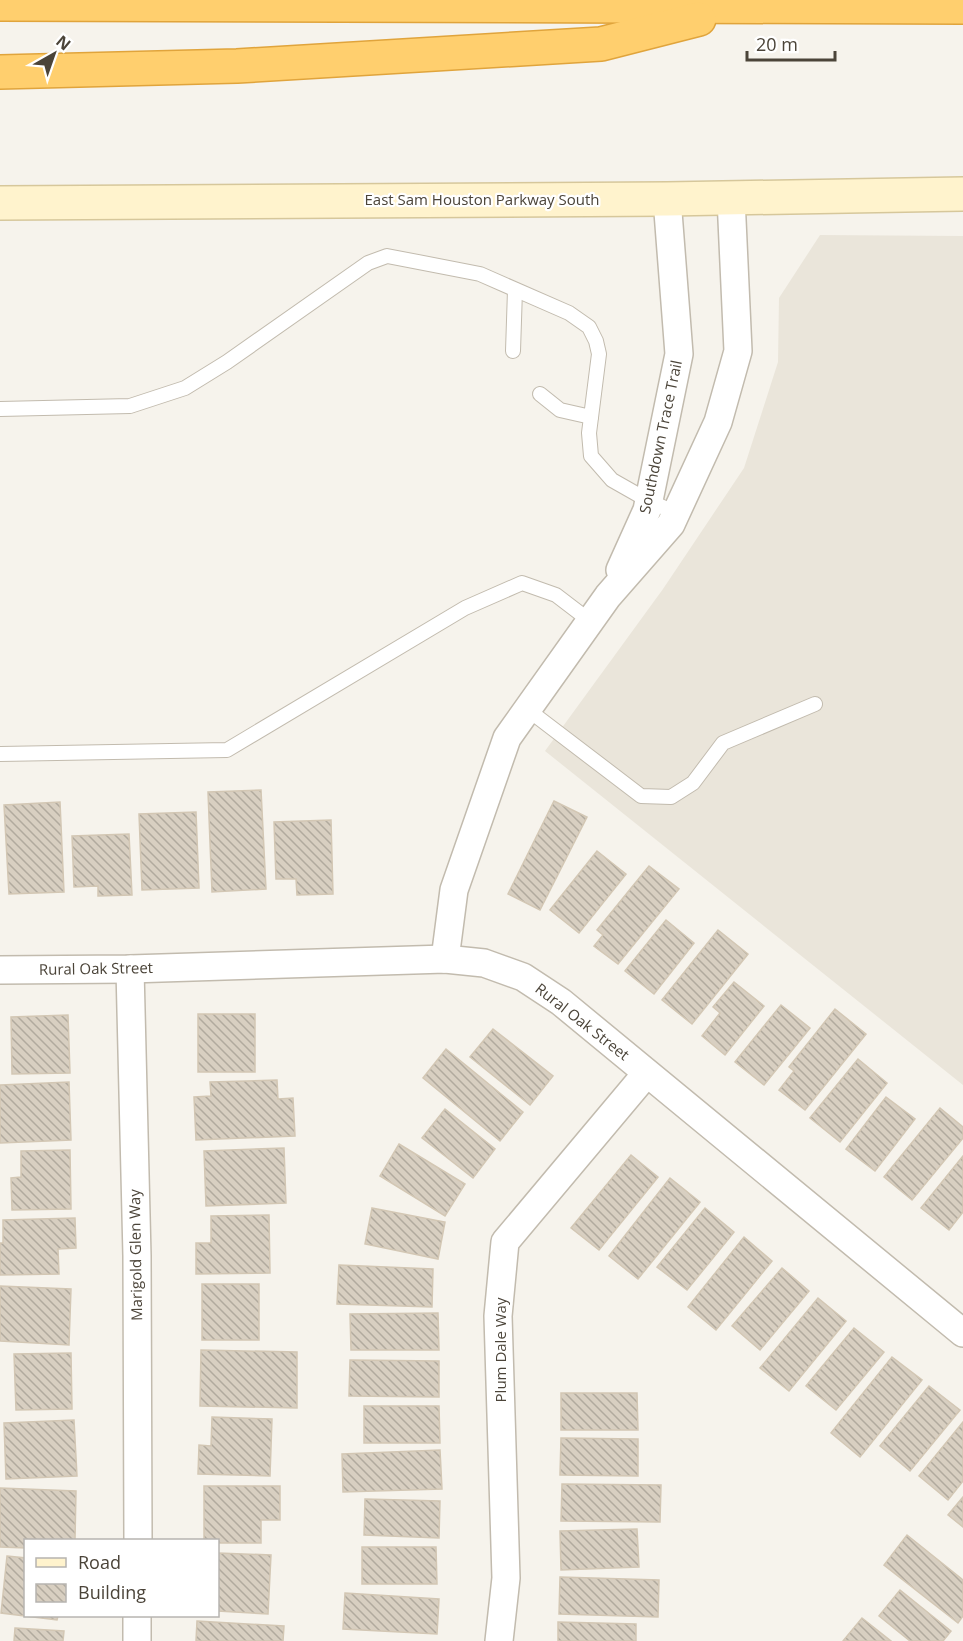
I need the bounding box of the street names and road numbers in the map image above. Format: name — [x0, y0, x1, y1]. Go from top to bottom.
street label: East Sam Houston Parkway South — [364, 189, 600, 209]
street label: Southdown Trace Trail — [634, 358, 686, 515]
street label: Rural Oak Street — [39, 957, 153, 979]
street label: Rural Oak Street — [531, 978, 634, 1064]
street label: Marigold Glen Way — [124, 1189, 146, 1321]
street label: Plum Dale Way — [490, 1297, 510, 1402]

